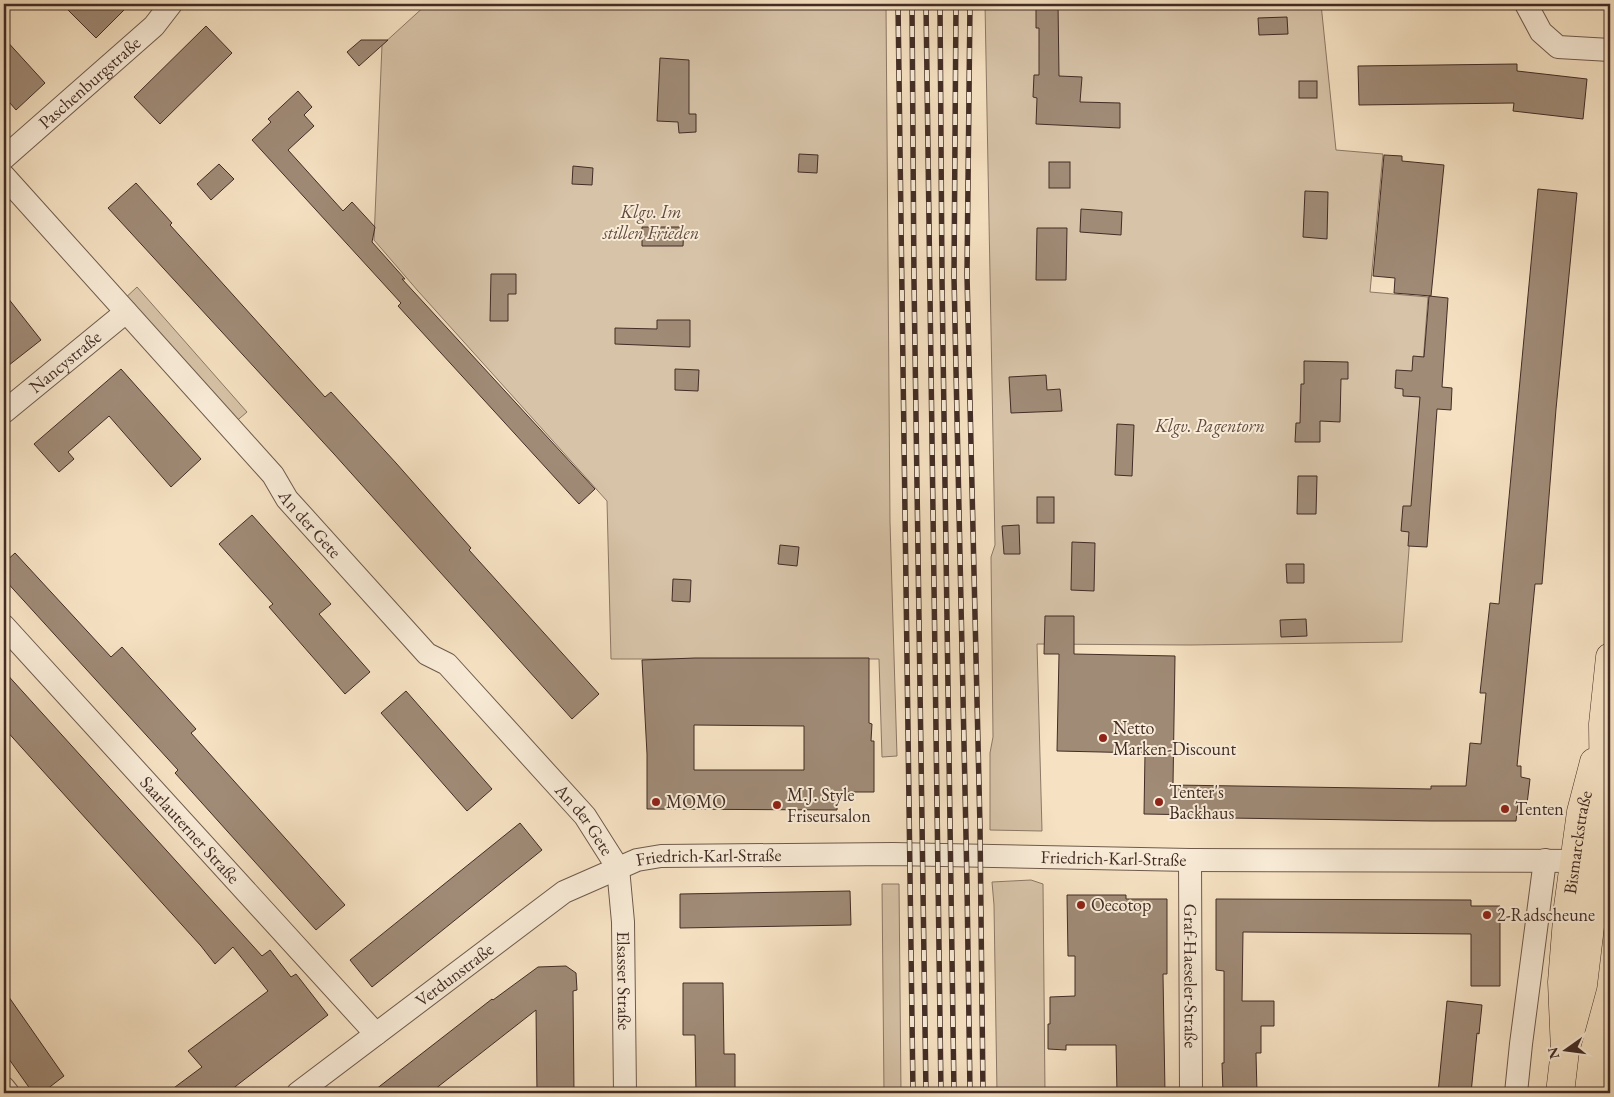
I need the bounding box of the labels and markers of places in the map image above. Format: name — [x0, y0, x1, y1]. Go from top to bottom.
place label: Netto Marken-Discount — [1113, 716, 1237, 760]
marker: Netto Marken-Discount — [1097, 732, 1109, 744]
place label: Tenter's Backhaus — [1169, 780, 1234, 824]
place label: M.J. Style Friseursalon — [787, 783, 871, 827]
place label: MOMO — [666, 790, 726, 813]
marker: MOMO — [650, 796, 662, 808]
marker: Tenter's Backhaus — [1153, 796, 1165, 808]
place label: Tenten — [1515, 797, 1564, 820]
marker: M.J. Style Friseursalon — [771, 799, 783, 811]
marker: Tenten — [1499, 803, 1511, 815]
place label: Oecotop — [1091, 893, 1151, 916]
marker: Oecotop — [1075, 899, 1087, 911]
place label: 2-Radscheune — [1497, 903, 1595, 926]
marker: 2-Radscheune — [1481, 909, 1493, 921]

